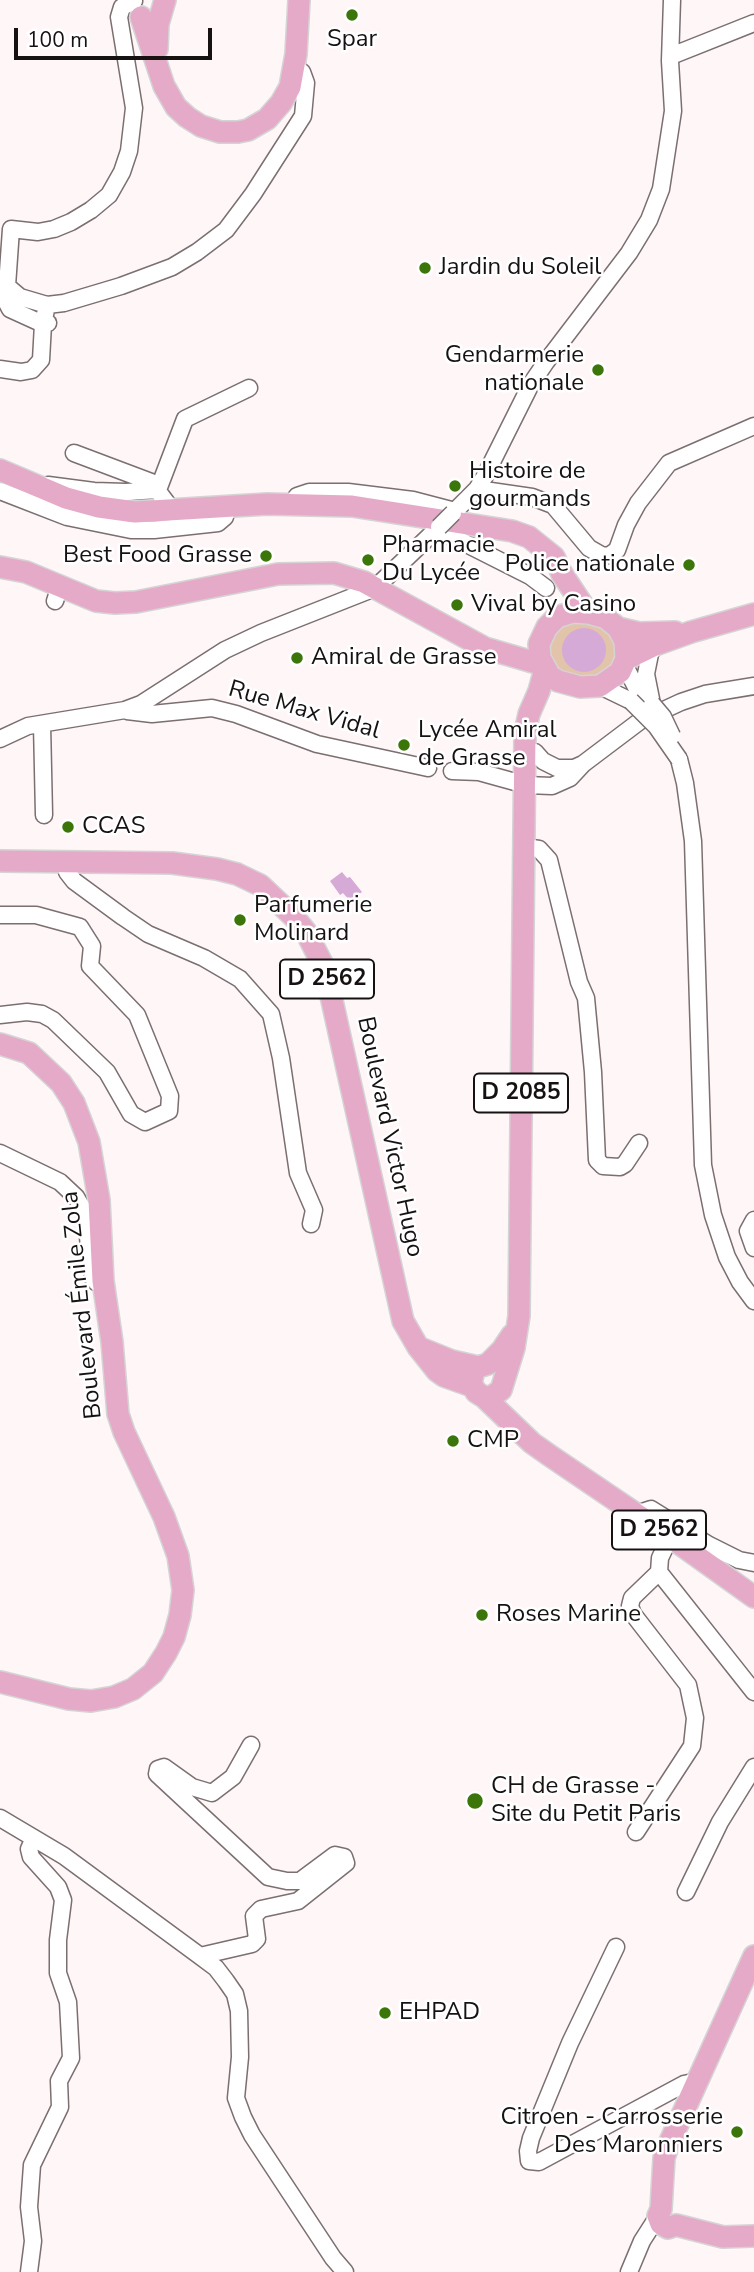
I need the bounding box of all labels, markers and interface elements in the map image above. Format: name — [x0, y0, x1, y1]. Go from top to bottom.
marker: Spar — [344, 7, 360, 23]
scale bar — [18, 14, 215, 58]
text: 100 m — [27, 26, 88, 54]
place label: Spar — [327, 26, 377, 54]
place label: Jardin du Soleil — [439, 254, 601, 282]
marker: Jardin du Soleil — [417, 260, 433, 276]
place label: Gendarmerie nationale — [445, 342, 584, 398]
marker: Gendarmerie nationale — [590, 362, 606, 378]
place label: Histoire de gourmands — [469, 458, 591, 514]
marker: Histoire de gourmands — [447, 478, 463, 494]
place label: Pharmacie Du Lycée — [382, 532, 495, 588]
place label: Best Food Grasse — [63, 542, 252, 570]
marker: Best Food Grasse — [258, 548, 274, 564]
place label: Police nationale — [505, 551, 675, 579]
marker: Pharmacie Du Lycée — [360, 552, 376, 568]
marker: Police nationale — [681, 557, 697, 573]
place label: Vival by Casino — [471, 591, 636, 619]
marker: Vival by Casino — [449, 597, 465, 613]
place label: Amiral de Grasse — [311, 644, 496, 672]
marker: Amiral de Grasse — [289, 650, 305, 666]
street label: Rue Max Vidal — [225, 676, 383, 746]
place label: Lycée Amiral de Grasse — [418, 717, 557, 773]
marker: Lycée Amiral de Grasse — [396, 737, 412, 753]
place label: CCAS — [82, 813, 145, 841]
marker: CCAS — [60, 819, 76, 835]
place label: Parfumerie Molinard — [254, 892, 372, 948]
marker: Parfumerie Molinard — [232, 912, 248, 928]
road number: D 2562 — [280, 960, 374, 998]
street label: Boulevard Victor Hugo — [349, 1014, 429, 1260]
road number: D 2085 — [474, 1074, 568, 1112]
street label: Boulevard Émile Zola — [57, 1190, 109, 1420]
place label: CMP — [467, 1427, 519, 1455]
marker: CMP — [445, 1433, 461, 1449]
road number: D 2562 — [612, 1511, 706, 1550]
place label: Roses Marine — [496, 1601, 641, 1629]
marker: Roses Marine — [474, 1607, 490, 1623]
place label: CH de Grasse - Site du Petit Paris — [491, 1773, 681, 1829]
marker: CH de Grasse - Site du Petit Paris — [465, 1791, 485, 1811]
place label: EHPAD — [399, 1999, 480, 2027]
marker: EHPAD — [377, 2005, 393, 2021]
place label: Citroen - Carrosserie Des Maronniers — [501, 2104, 723, 2160]
marker: Citroen - Carrosserie Des Maronniers — [729, 2124, 745, 2140]

